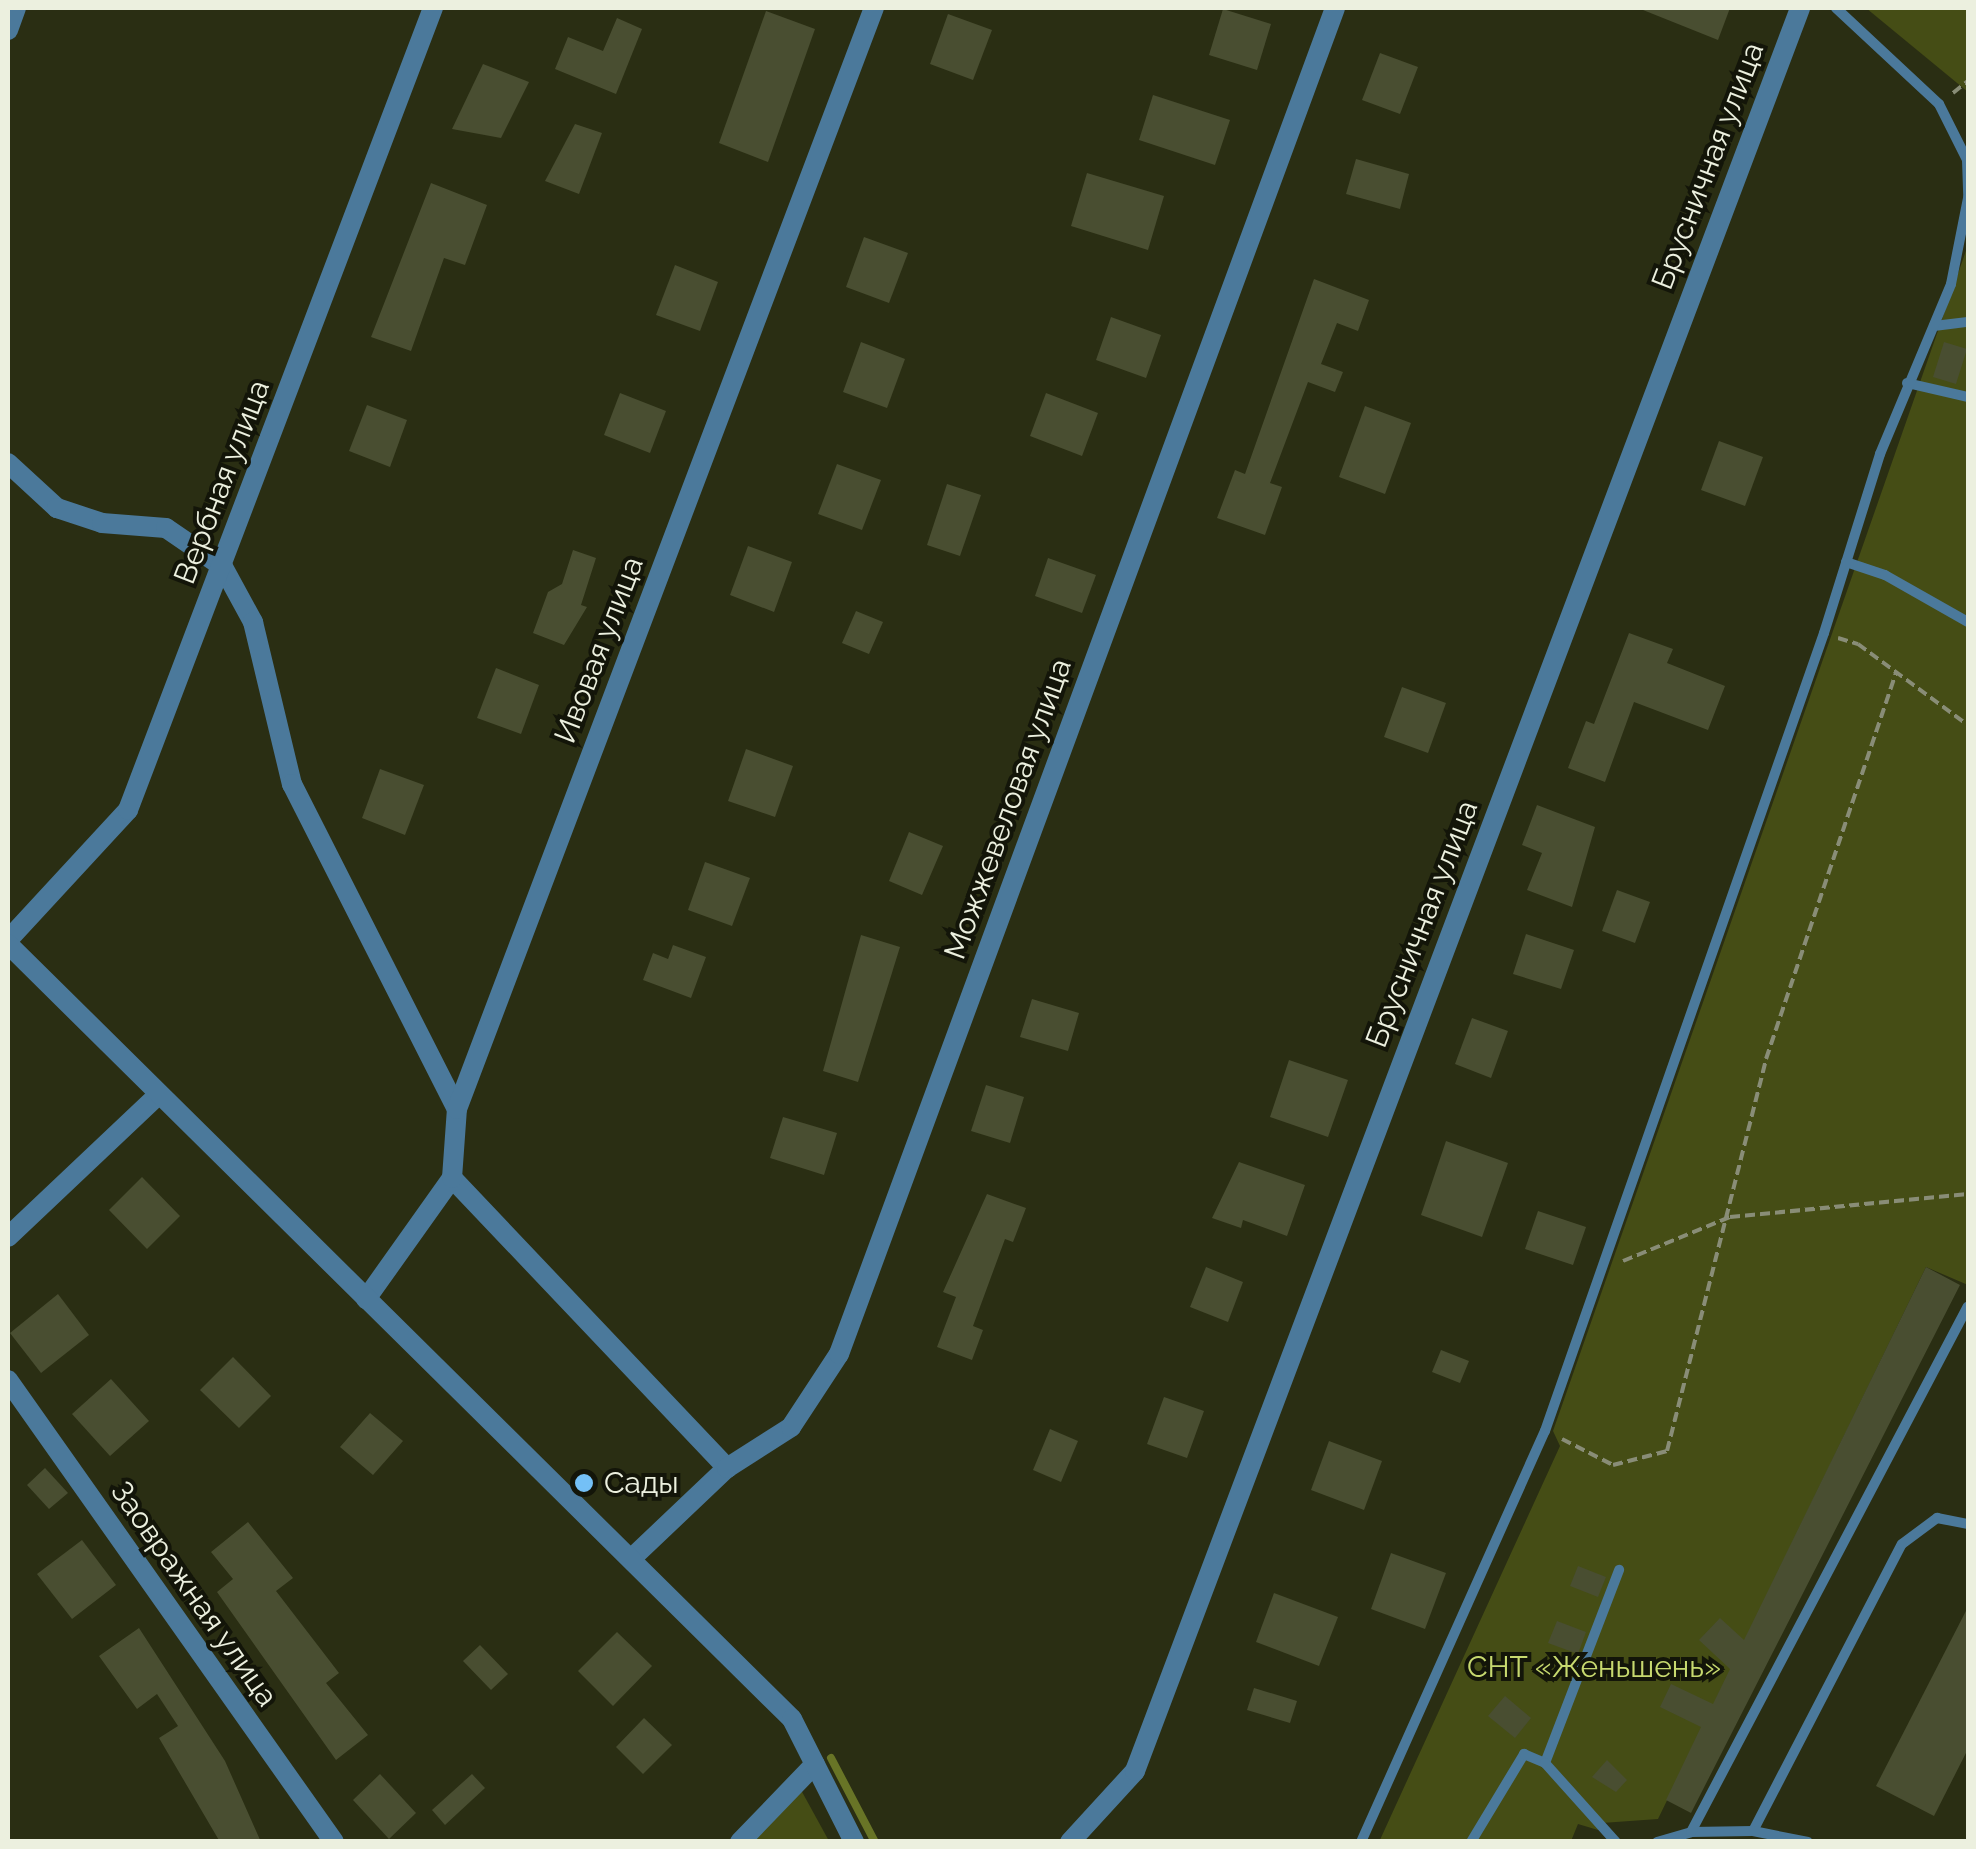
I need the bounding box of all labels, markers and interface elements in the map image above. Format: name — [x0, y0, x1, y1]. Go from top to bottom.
street label: Брусничная улица — [1644, 37, 1772, 295]
street label: Вербная улица — [166, 375, 278, 589]
street label: Ивовая улица — [547, 552, 651, 748]
street label: Можжевеловая улица — [937, 653, 1079, 965]
street label: Брусничная улица — [1358, 795, 1486, 1053]
place label: Сады — [604, 1465, 679, 1501]
marker: Сады — [573, 1472, 595, 1494]
street label: Заовражная улица — [103, 1474, 285, 1714]
park label: СНТ «Женьшень» — [1466, 1649, 1722, 1685]

